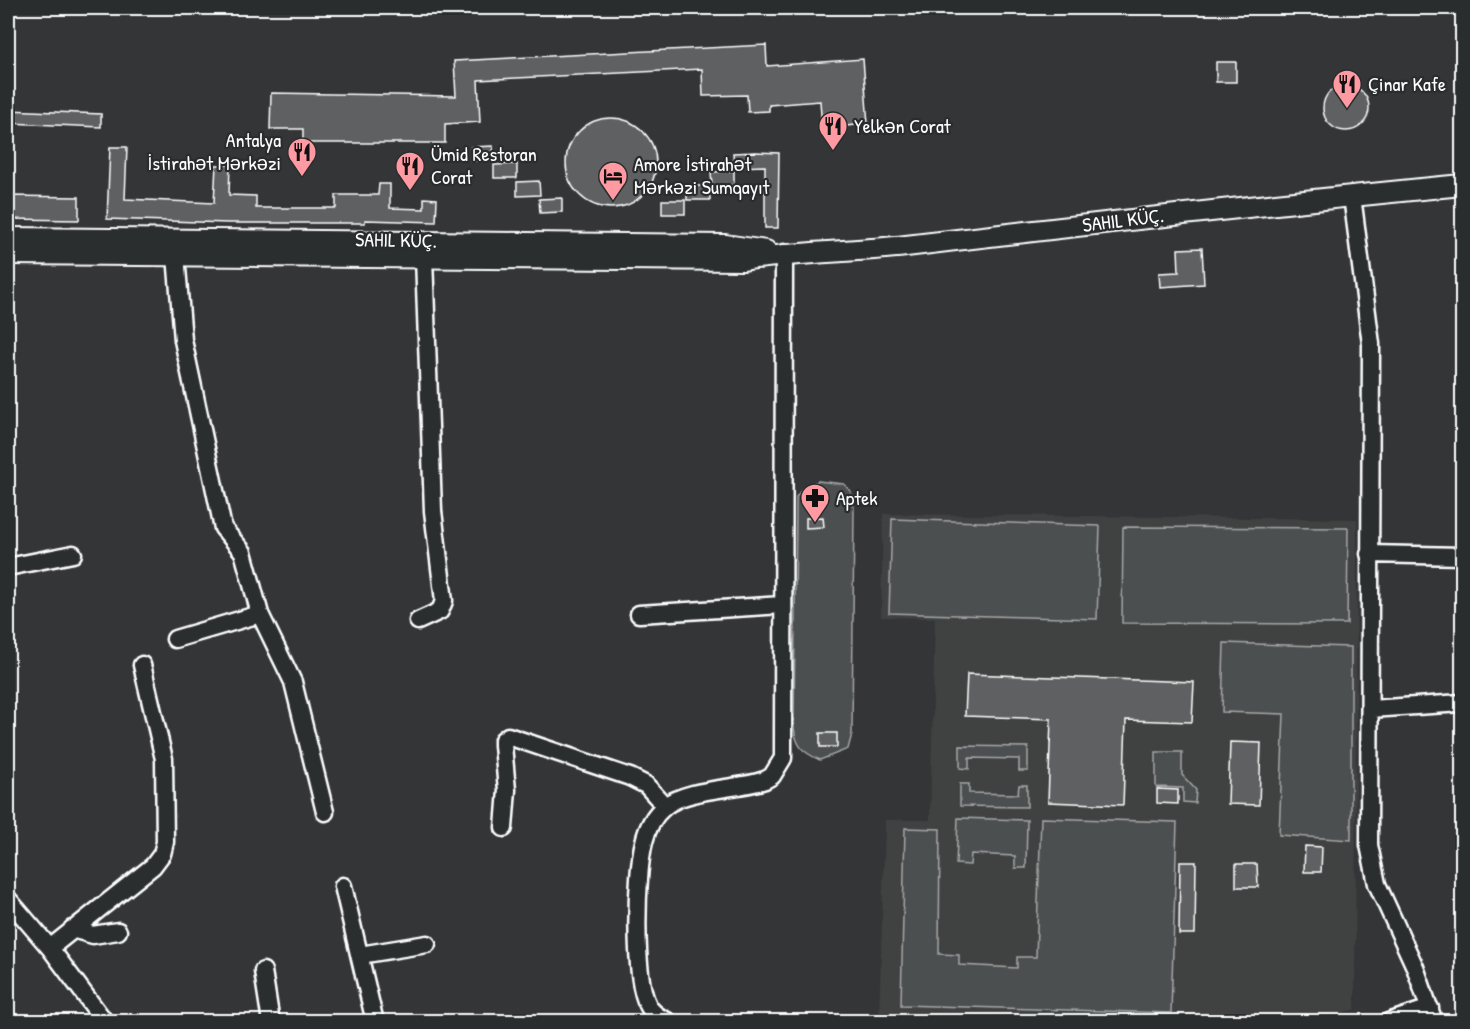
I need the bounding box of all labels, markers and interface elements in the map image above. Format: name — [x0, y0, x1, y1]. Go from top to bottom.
restaurant icon: Çinar Kafe — [1331, 68, 1363, 110]
place label: Çinar Kafe — [1368, 70, 1446, 97]
restaurant icon: Yelkən Corat — [817, 110, 849, 152]
place label: Yelkən Corat — [854, 112, 952, 139]
place label: Antalya İstirahət Mərkəzi — [148, 126, 281, 176]
restaurant icon: Antalya İstirahət Mərkəzi — [286, 136, 318, 178]
place label: Ümid Restoran Corat — [431, 140, 537, 190]
restaurant icon: Ümid Restoran Corat — [394, 150, 426, 192]
place label: Amore İstirahət Mərkəzi Sumqayıt — [634, 150, 771, 200]
hotel icon: Amore İstirahət Mərkəzi Sumqayıt — [597, 160, 629, 202]
street label: SAHIL KÜÇ. — [1081, 201, 1165, 238]
street label: SAHIL KÜÇ. — [355, 225, 437, 254]
pharmacy icon: Aptek — [799, 482, 831, 524]
place label: Aptek — [836, 484, 877, 511]

